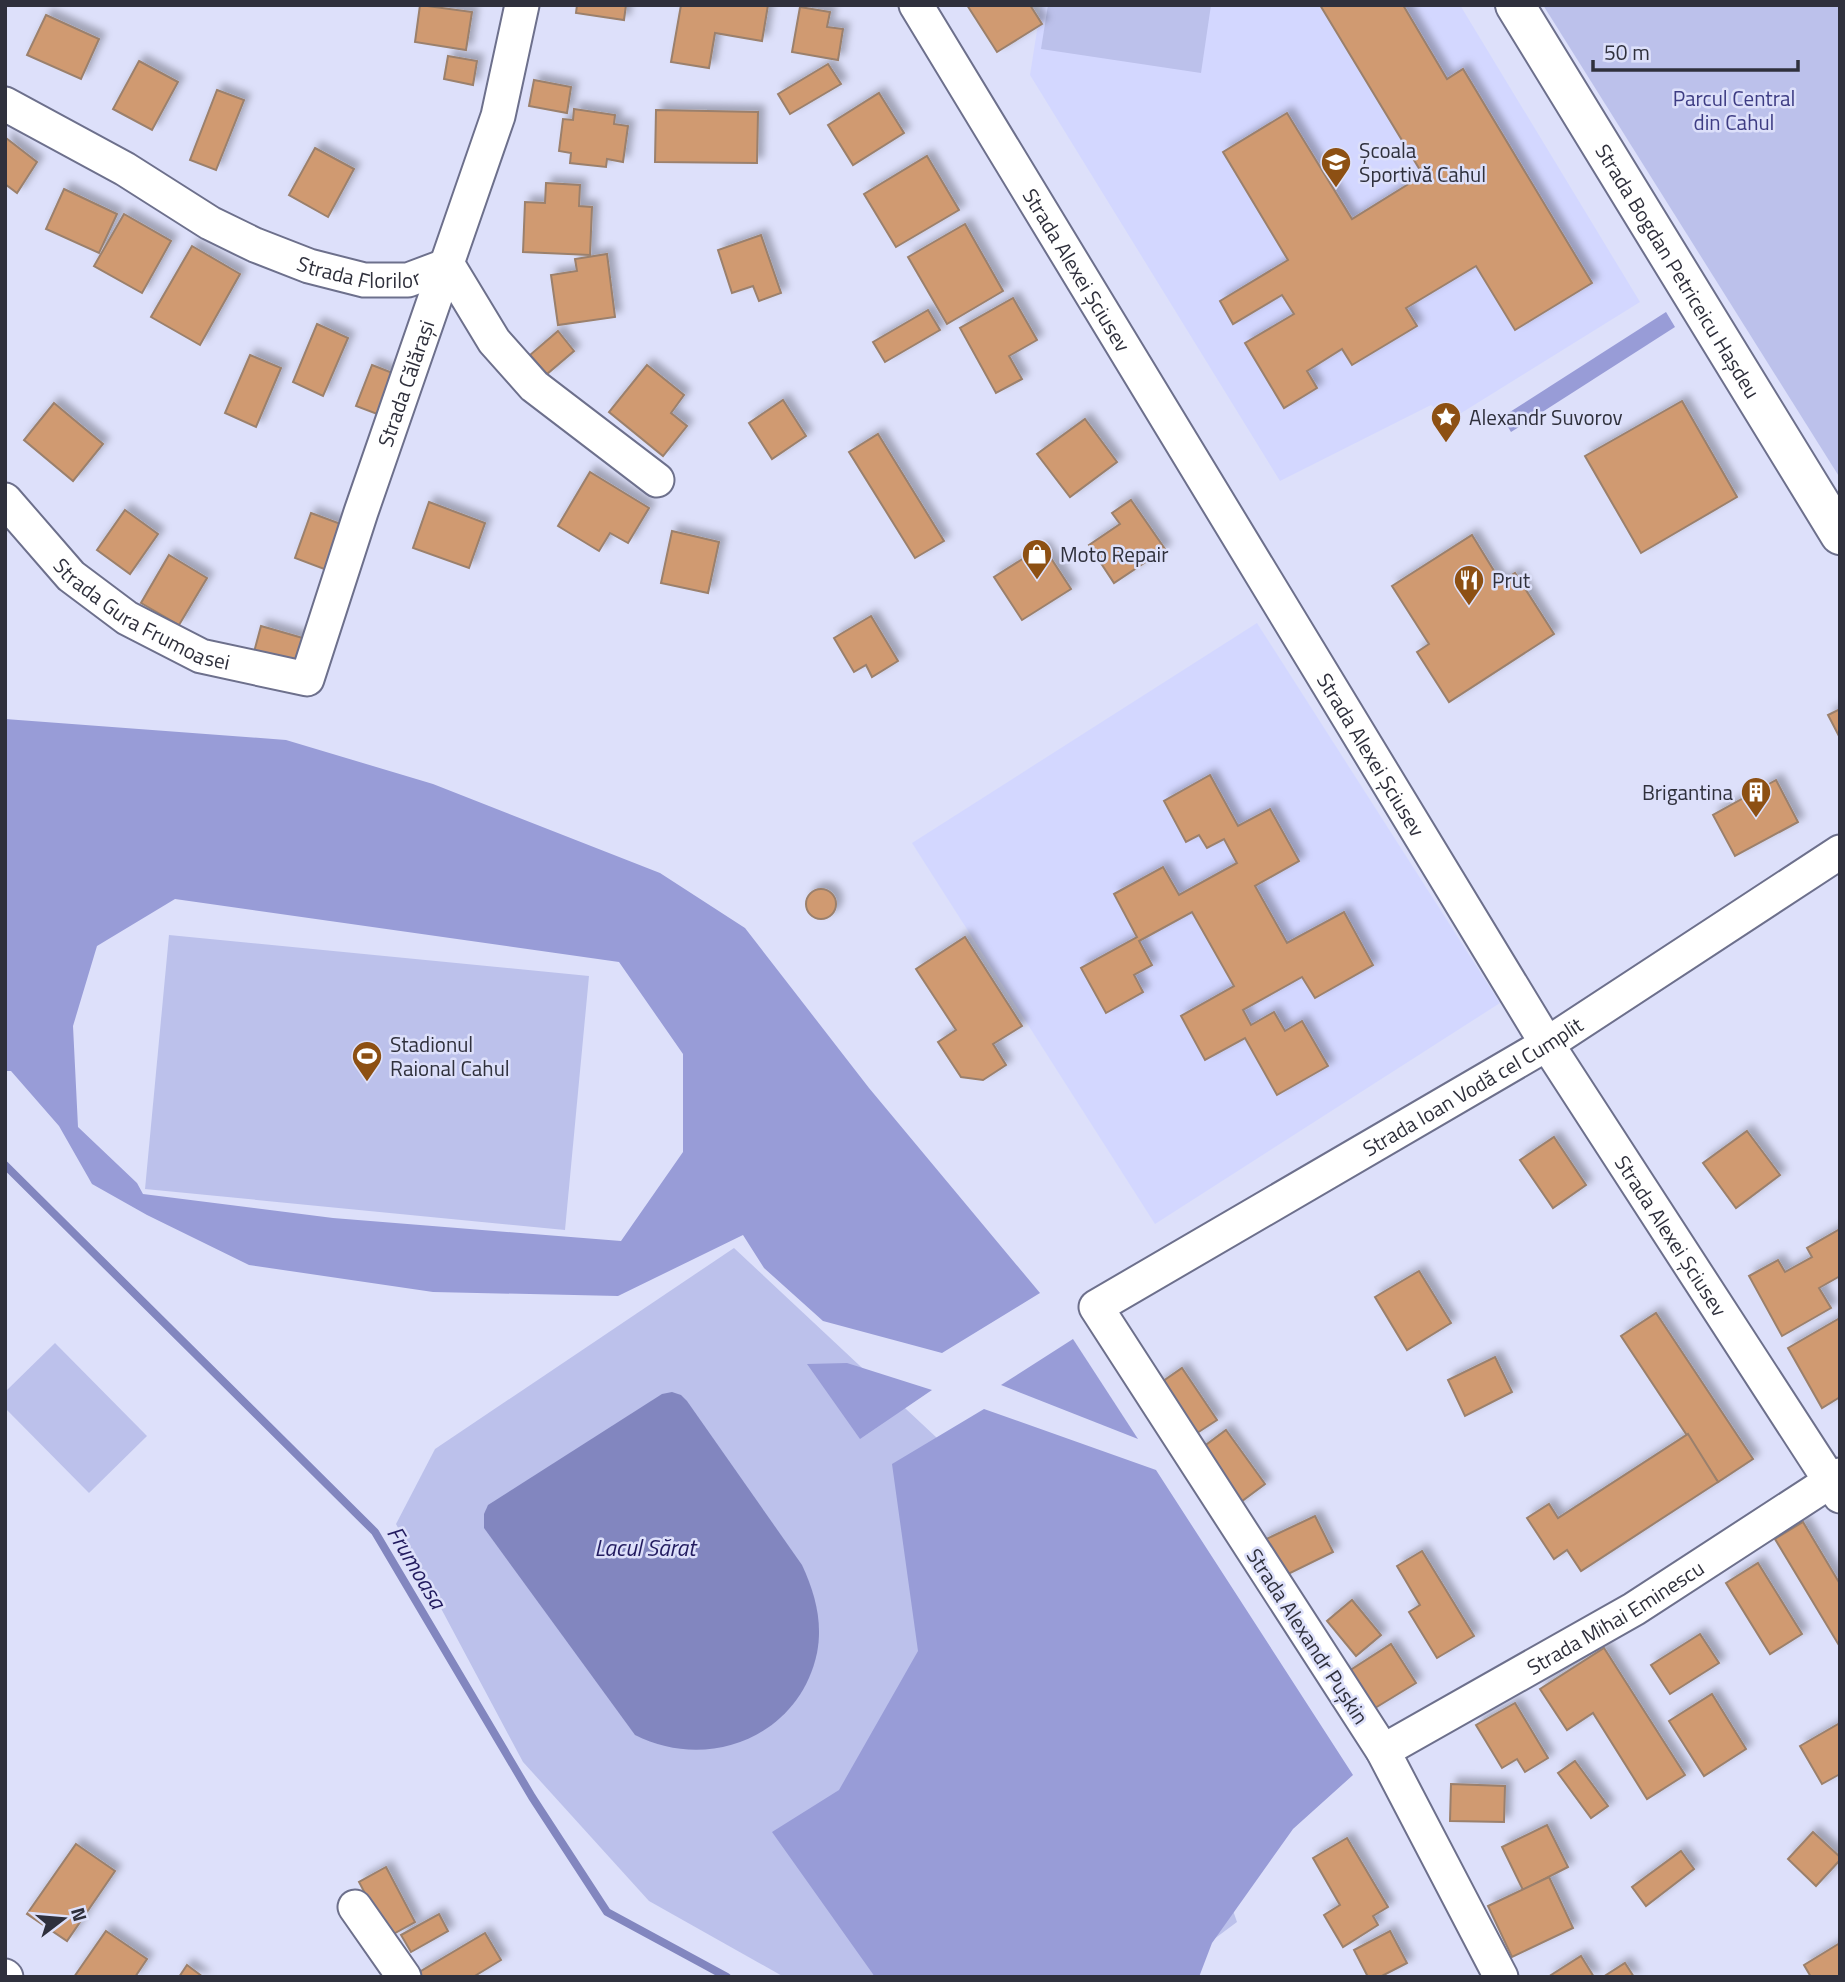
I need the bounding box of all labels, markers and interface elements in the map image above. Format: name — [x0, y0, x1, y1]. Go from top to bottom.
scale bar — [1593, 28, 1798, 72]
text: 50 m — [1604, 36, 1650, 68]
park label: Parcul Central din Cahul — [1673, 82, 1795, 138]
place label: Școala Sportivă Cahul — [1359, 134, 1486, 190]
street label: Strada Bogdan Petriceicu Hașdeu — [1588, 137, 1769, 405]
school or university icon: Școala Sportivă Cahul — [1319, 145, 1353, 189]
street label: Strada Alexei Șciusev — [1015, 182, 1139, 358]
street label: Strada Florilor — [292, 247, 425, 297]
street label: Strada Călărași — [369, 316, 442, 451]
place icon: Alexandr Suvorov — [1429, 400, 1463, 444]
place label: Alexandr Suvorov — [1469, 401, 1623, 433]
shop icon: Moto Repair — [1020, 537, 1054, 581]
place label: Moto Repair — [1060, 538, 1168, 570]
street label: Strada Gura Frumoasei — [46, 551, 233, 678]
restaurant icon: Prut — [1452, 563, 1486, 607]
place label: Prut — [1492, 564, 1531, 596]
street label: Strada Alexei Șciusev — [1309, 667, 1433, 843]
building icon: Brigantina — [1739, 775, 1773, 819]
place label: Brigantina — [1642, 776, 1733, 808]
street label: Strada Ioan Vodă cel Cumplit — [1356, 1008, 1590, 1164]
place label: Stadionul Raional Cahul — [390, 1028, 510, 1084]
sports icon: Stadionul Raional Cahul — [350, 1039, 384, 1083]
street label: Strada Alexei Șciusev — [1607, 1149, 1735, 1323]
water label: Frumoasa — [378, 1519, 456, 1617]
water label: Lacul Sărat — [595, 1530, 698, 1565]
street label: Strada Alexandr Pușkin — [1239, 1542, 1377, 1730]
street label: Strada Mihai Eminescu — [1521, 1552, 1710, 1683]
north arrow — [28, 1884, 98, 1954]
text: N — [64, 1904, 96, 1925]

